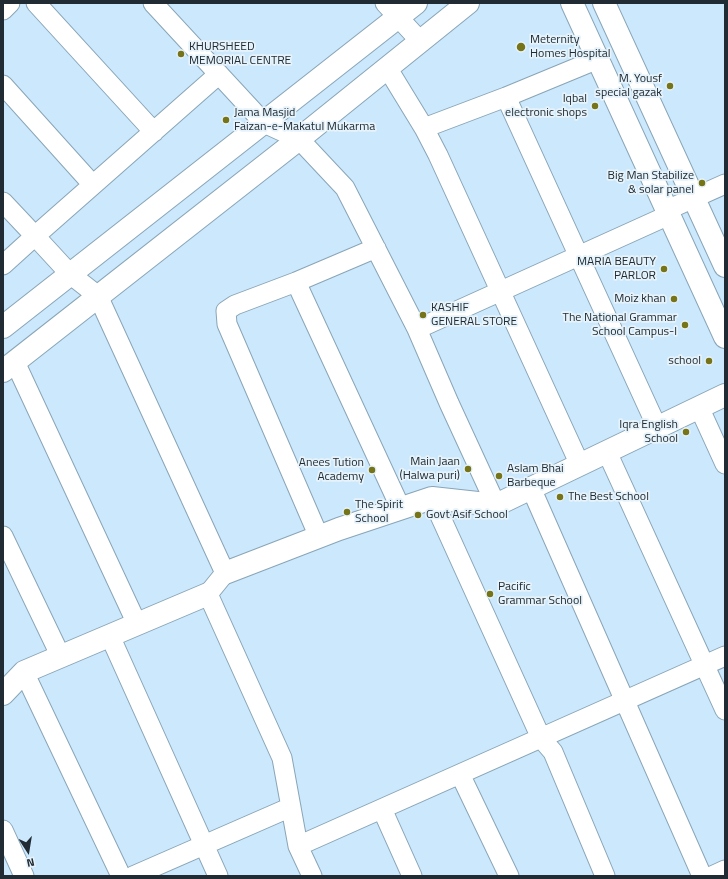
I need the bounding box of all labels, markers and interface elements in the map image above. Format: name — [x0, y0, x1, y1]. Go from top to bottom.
place label: Meternity Homes Hospital — [530, 33, 611, 61]
place label: KHURSHEED MEMORIAL CENTRE — [189, 40, 291, 68]
marker: Meternity Homes Hospital — [515, 41, 527, 53]
marker: KHURSHEED MEMORIAL CENTRE — [176, 49, 186, 59]
place label: M. Yousf special gazak — [595, 72, 662, 100]
marker: M. Yousf special gazak — [665, 81, 675, 91]
place label: Iqbal electronic shops — [505, 92, 587, 120]
marker: Iqbal electronic shops — [590, 101, 600, 111]
place label: Jama Masjid Faizan-e-Makatul Mukarma — [234, 106, 375, 134]
marker: Jama Masjid Faizan-e-Makatul Mukarma — [221, 115, 231, 125]
place label: Big Man Stabilize & solar panel — [608, 169, 694, 197]
marker: Big Man Stabilize & solar panel — [697, 178, 707, 188]
place label: MARIA BEAUTY PARLOR — [577, 255, 656, 283]
marker: MARIA BEAUTY PARLOR — [659, 264, 669, 274]
place label: Moiz khan — [614, 292, 666, 306]
marker: Moiz khan — [669, 294, 679, 304]
place label: KASHIF GENERAL STORE — [431, 301, 517, 329]
marker: KASHIF GENERAL STORE — [418, 310, 428, 320]
place label: The National Grammar School Campus-l — [563, 311, 677, 339]
marker: The National Grammar School Campus-l — [680, 320, 690, 330]
place label: school — [668, 354, 701, 368]
marker: school — [704, 356, 714, 366]
place label: Iqra English School — [619, 418, 678, 446]
marker: Iqra English School — [681, 427, 691, 437]
place label: Main Jaan (Halwa puri) — [400, 455, 460, 483]
place label: Anees Tution Academy — [299, 456, 364, 484]
place label: Aslam Bhai Barbeque — [507, 462, 564, 490]
marker: Main Jaan (Halwa puri) — [463, 464, 473, 474]
marker: Anees Tution Academy — [367, 465, 377, 475]
marker: Aslam Bhai Barbeque — [494, 471, 504, 481]
place label: The Best School — [568, 490, 649, 504]
marker: The Best School — [555, 492, 565, 502]
place label: The Spirit School — [355, 498, 403, 526]
marker: The Spirit School — [342, 507, 352, 517]
place label: Govt Asif School — [426, 508, 508, 522]
marker: Govt Asif School — [413, 510, 423, 520]
place label: Pacific Grammar School — [498, 580, 582, 608]
marker: Pacific Grammar School — [485, 589, 495, 599]
north arrow — [8, 831, 48, 871]
text: N — [25, 854, 36, 871]

